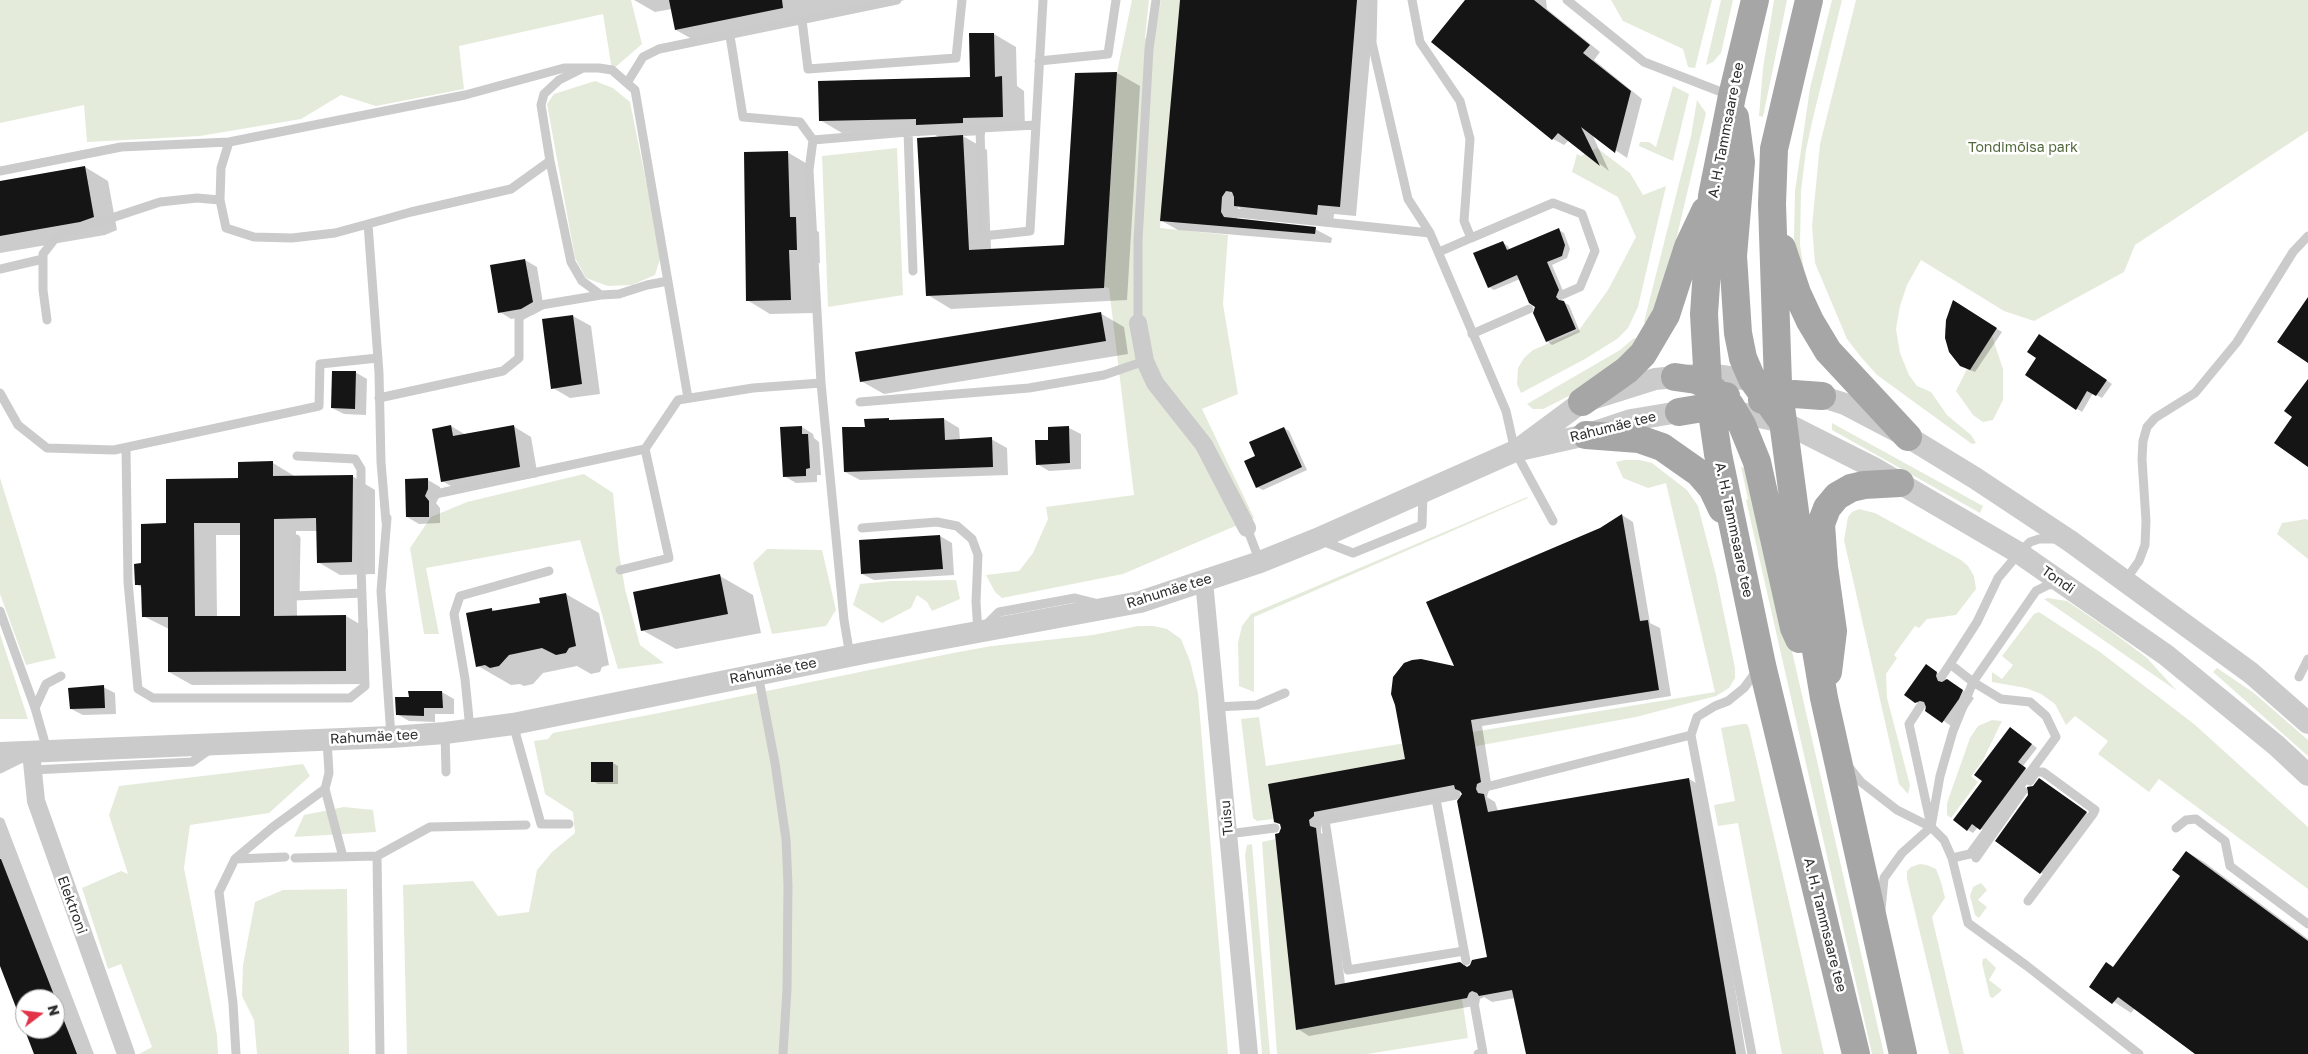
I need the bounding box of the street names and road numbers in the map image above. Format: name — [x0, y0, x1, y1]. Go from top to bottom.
street label: A. H. Tammsaare tee — [1705, 61, 1747, 199]
street label: Rahumäe tee — [1568, 408, 1658, 446]
street label: A. H. Tammsaare tee — [1711, 461, 1757, 599]
street label: Tondi — [2038, 563, 2078, 597]
street label: Rahumäe tee — [1124, 570, 1214, 612]
street label: Rahumäe tee — [728, 654, 818, 688]
street label: Rahumäe tee — [330, 726, 418, 748]
street label: Tuisu — [1217, 800, 1237, 836]
street label: A. H. Tammsaare tee — [1800, 856, 1850, 994]
street label: Elektroni — [54, 874, 90, 936]

